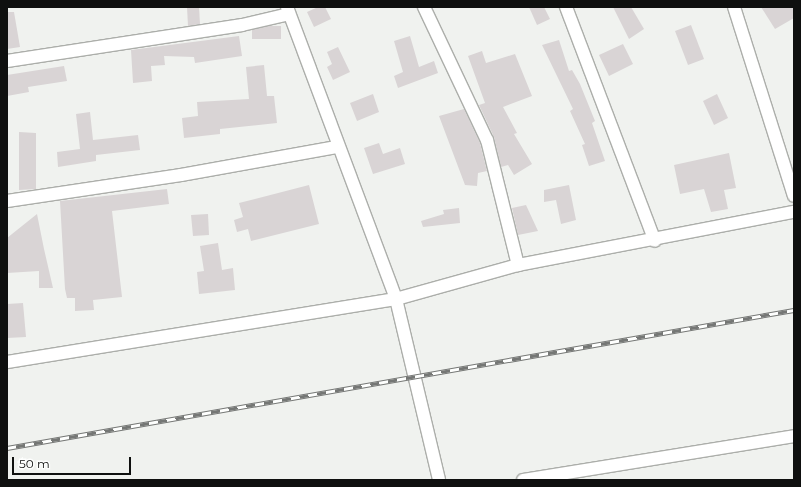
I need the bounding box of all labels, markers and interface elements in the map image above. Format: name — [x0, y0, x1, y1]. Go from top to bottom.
scale bar — [14, 449, 133, 475]
text: 50 m — [19, 456, 50, 471]

